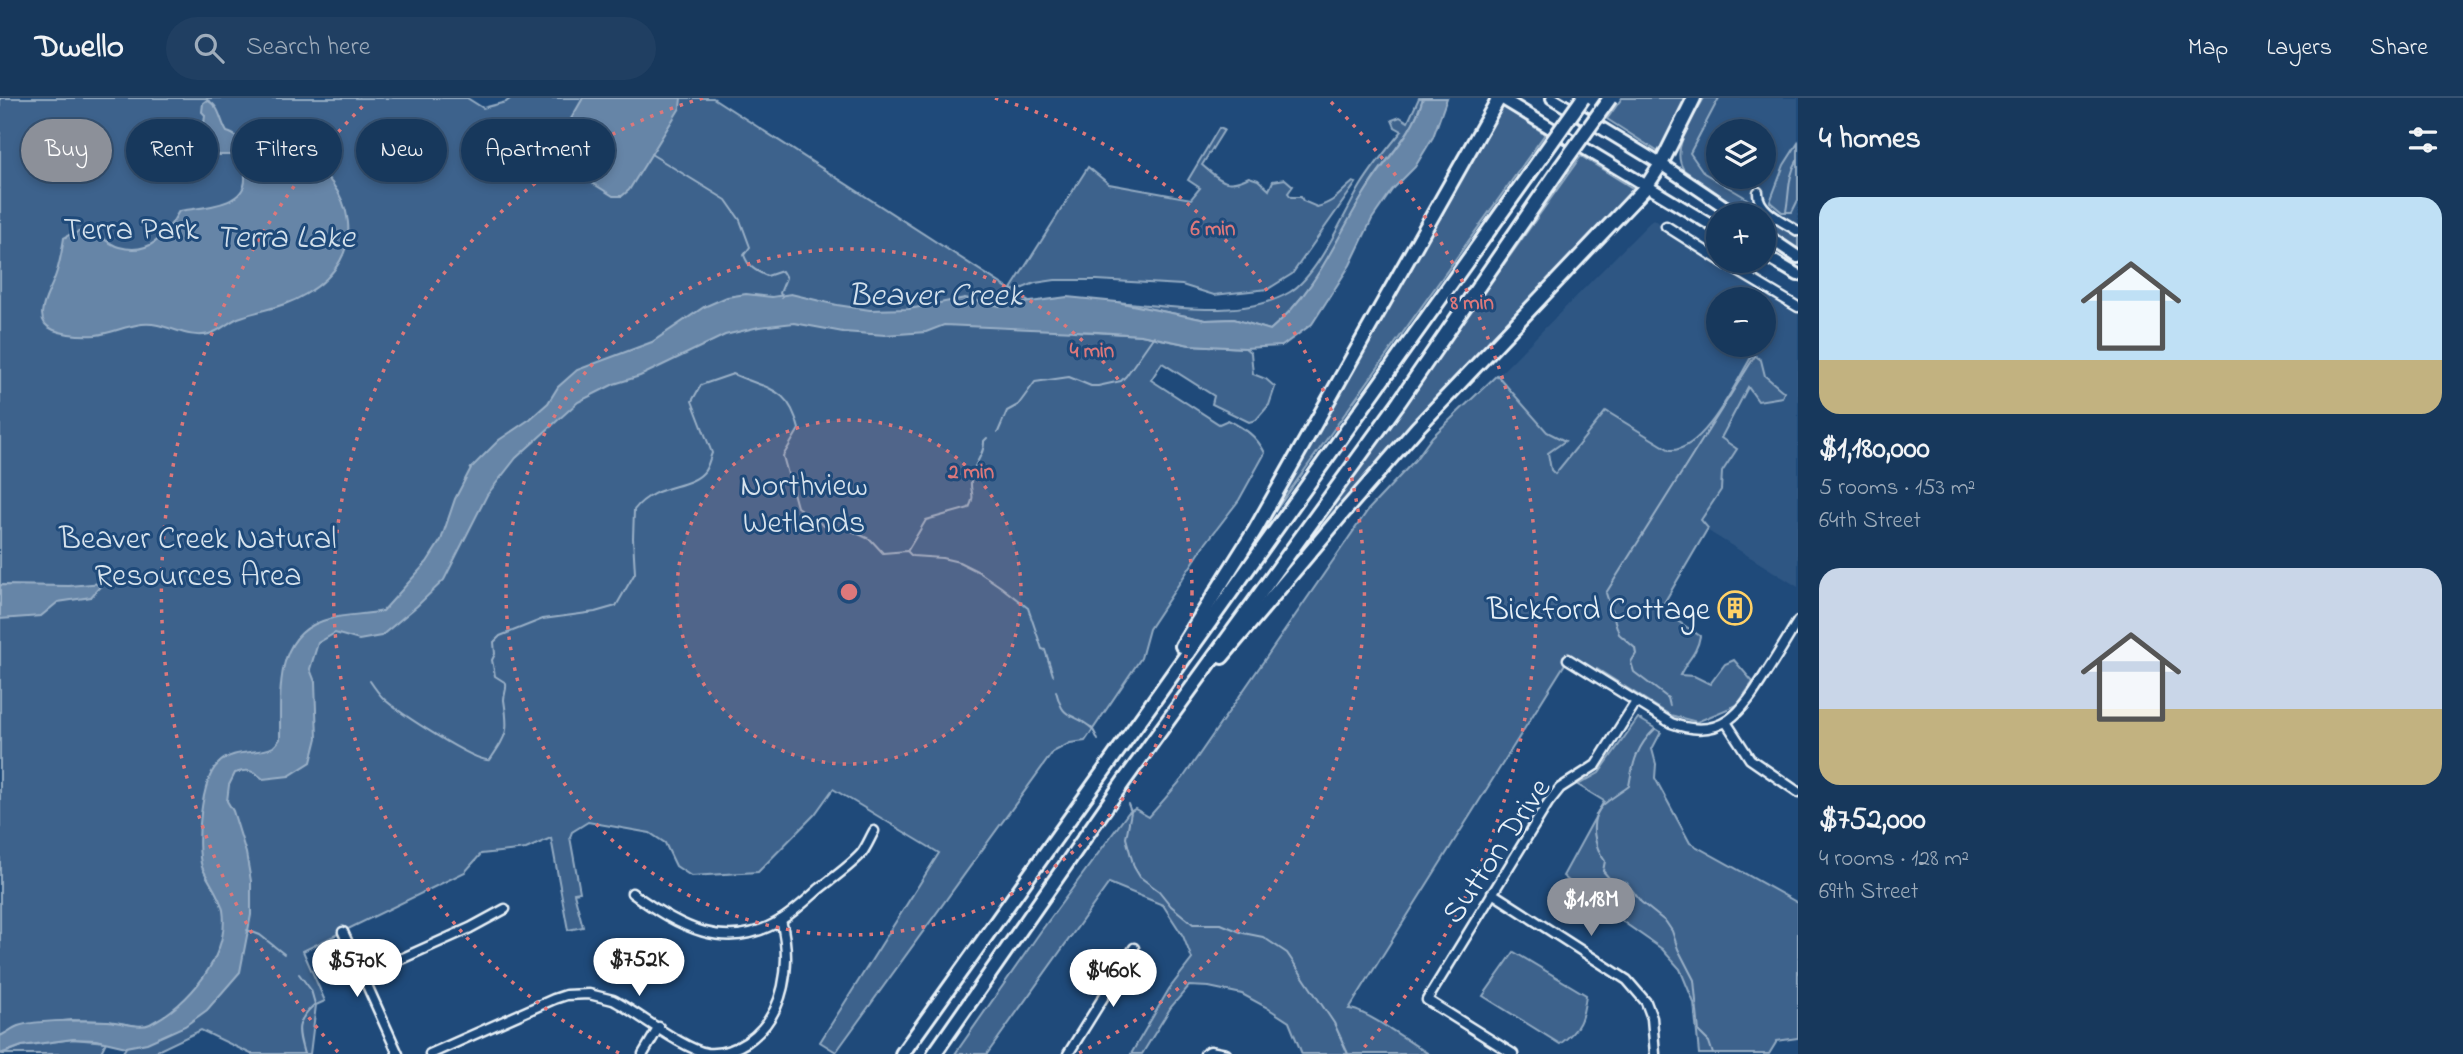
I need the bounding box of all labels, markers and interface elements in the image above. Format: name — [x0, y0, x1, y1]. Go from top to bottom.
search box — [166, 17, 656, 80]
text: Dwello — [35, 24, 124, 72]
icon: search — [190, 29, 228, 67]
text: Search here — [246, 29, 370, 67]
text: Map — [2188, 31, 2228, 66]
text: Layers — [2266, 31, 2332, 66]
text: Share — [2370, 31, 2428, 66]
text: 4 homes — [1819, 118, 1921, 162]
chip: Buy — [21, 119, 112, 182]
chip: Rent — [126, 119, 218, 182]
chip: Filters — [232, 119, 342, 182]
chip: New — [356, 119, 447, 182]
chip: Apartment — [461, 119, 615, 182]
map controls — [1706, 119, 1776, 357]
button: layers — [1706, 119, 1776, 189]
icon: filters — [2404, 121, 2442, 159]
button: + — [1706, 203, 1776, 273]
park label: Terra Park — [63, 208, 200, 255]
water label: Terra Lake — [215, 215, 356, 263]
text: 6 min — [1191, 215, 1235, 245]
icon: home — [2068, 243, 2194, 369]
water label: Beaver Creek — [848, 273, 1024, 321]
button: − — [1706, 287, 1776, 357]
text: 8 min — [1449, 289, 1494, 319]
text: 4 min — [1070, 337, 1114, 367]
text: $1,180,000 — [1819, 428, 1930, 472]
text: 2 min — [947, 458, 994, 488]
park label: Northview Wetlands — [740, 464, 868, 548]
text: 5 rooms · 153 m² — [1819, 472, 1975, 505]
text: 64th Street — [1819, 505, 1921, 538]
park label: Beaver Creek Natural Resources Area — [58, 517, 337, 601]
centre of rings — [837, 580, 861, 604]
place label: Bickford Cottage — [1486, 588, 1711, 635]
building icon: Bickford Cottage — [1716, 589, 1754, 627]
icon: home — [2068, 614, 2194, 740]
street label: Sutton Drive — [1432, 769, 1565, 935]
text: $752,000 — [1819, 799, 1926, 843]
text: 4 rooms · 128 m² — [1819, 843, 1969, 876]
text: 69th Street — [1819, 876, 1918, 909]
pin: $1.18M — [1534, 878, 1648, 938]
text: $1.18M — [1563, 884, 1619, 917]
pin: $752K — [590, 939, 688, 998]
pin: $570K — [308, 940, 406, 999]
text: $752K — [609, 944, 669, 977]
text: $570K — [328, 945, 386, 978]
pin: $460K — [1064, 950, 1162, 1009]
text: $460K — [1086, 955, 1140, 988]

